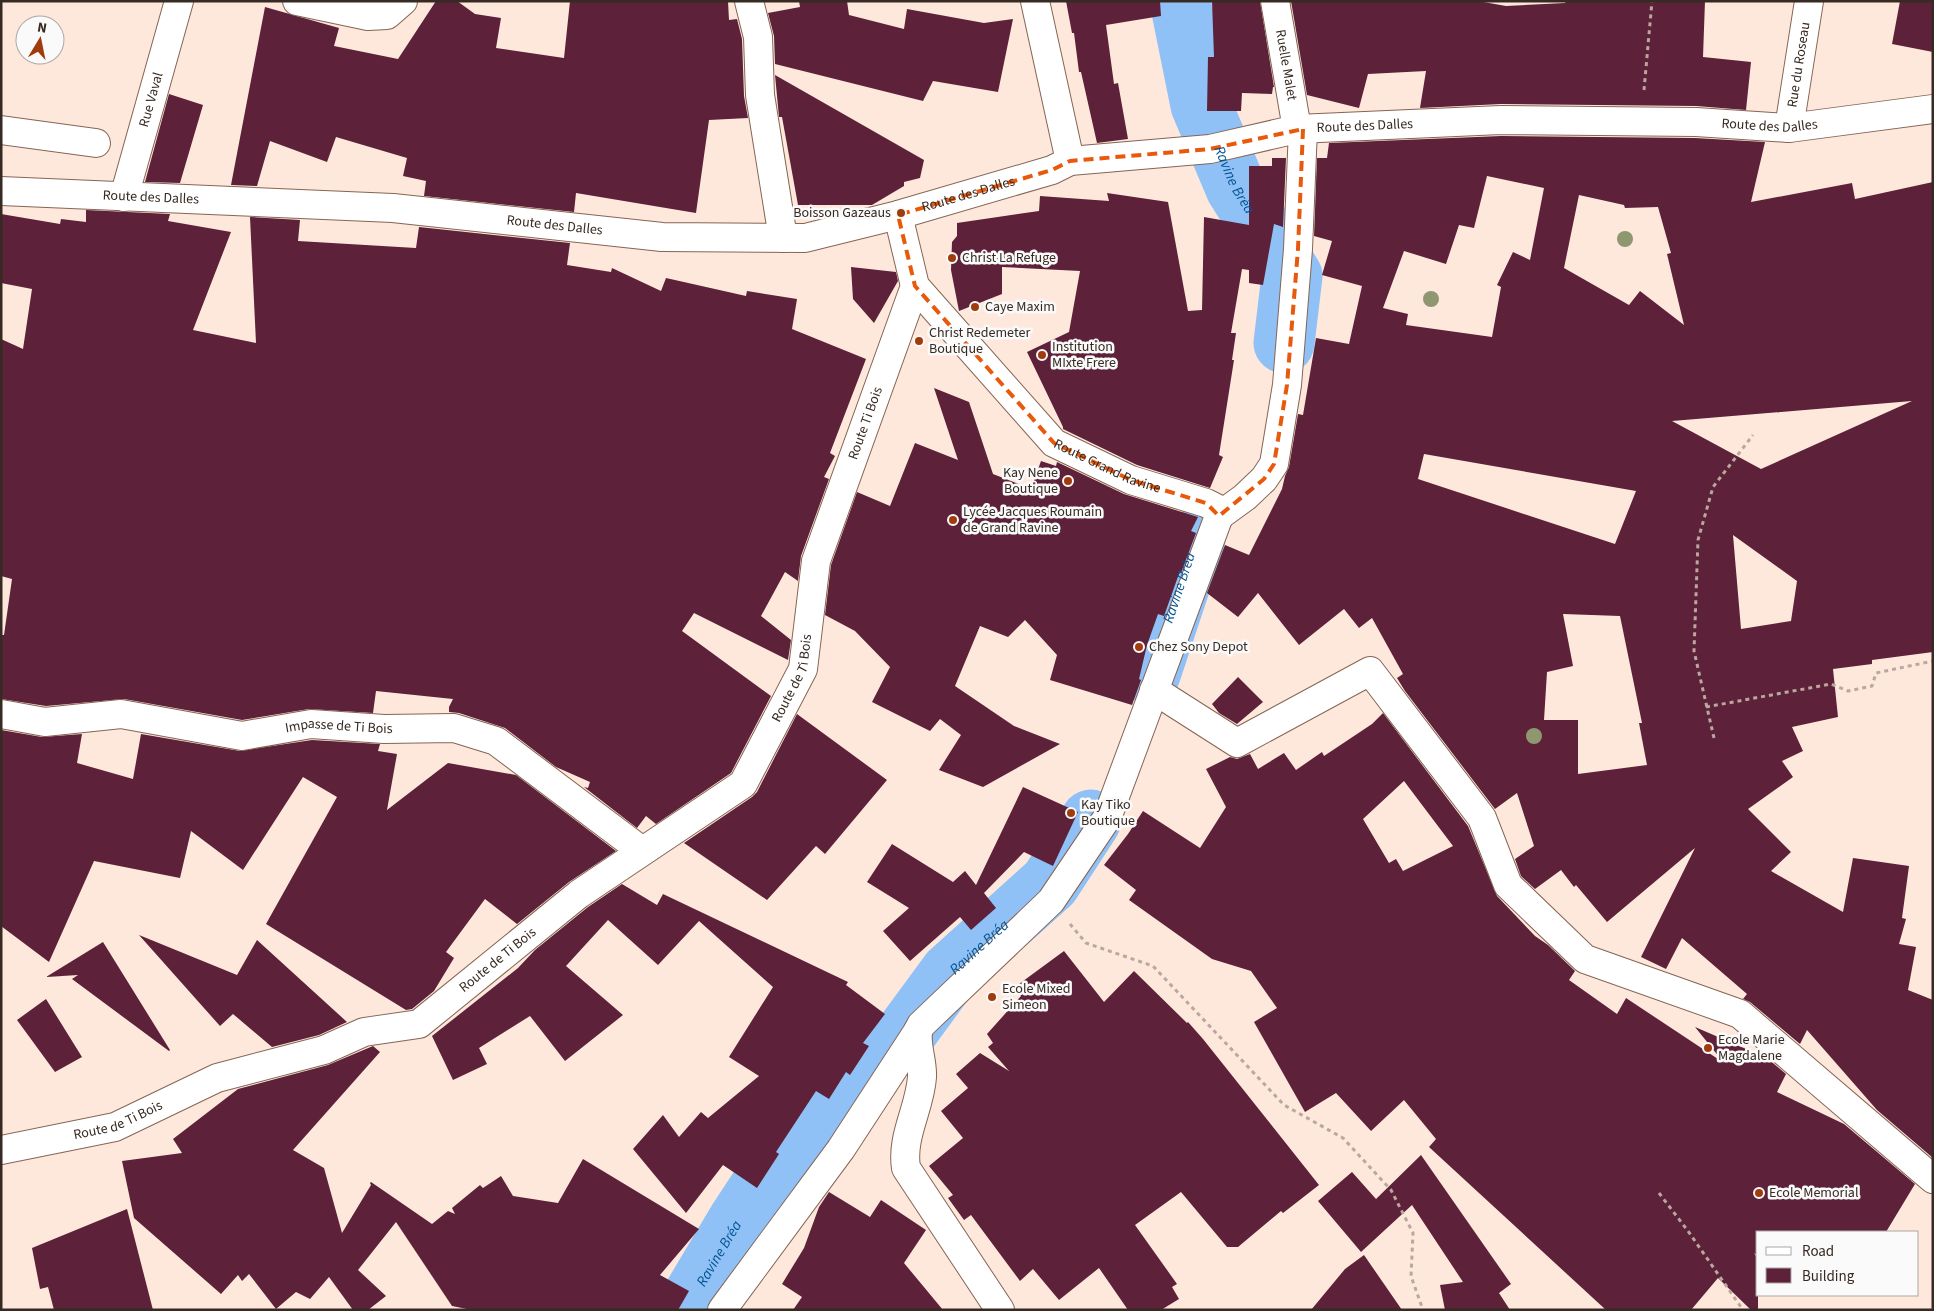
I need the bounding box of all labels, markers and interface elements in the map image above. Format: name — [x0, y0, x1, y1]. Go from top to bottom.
north arrow — [15, 15, 65, 65]
text: N — [36, 18, 48, 39]
street label: Rue du Roseau — [1782, 21, 1816, 109]
street label: Ruelle Malet — [1270, 28, 1302, 102]
street label: Rue Vaval — [134, 70, 169, 130]
street label: Route des Dalles — [1316, 114, 1414, 138]
street label: Route des Dalles — [1721, 114, 1819, 138]
water label: Ravine Bréa — [1209, 143, 1260, 218]
street label: Route des Dalles — [919, 171, 1018, 218]
street label: Route des Dalles — [102, 185, 200, 210]
place label: Boisson Gazeaus — [793, 203, 891, 223]
marker: Boisson Gazeaus — [895, 207, 907, 219]
street label: Route des Dalles — [506, 210, 604, 241]
place label: Christ La Refuge — [962, 248, 1056, 268]
marker: Christ La Refuge — [946, 252, 958, 264]
place label: Caye Maxim — [985, 297, 1055, 317]
marker: Caye Maxim — [969, 301, 981, 313]
place label: Christ Redemeter Boutique — [929, 323, 1030, 359]
marker: Christ Redemeter Boutique — [913, 335, 925, 347]
place label: Institution MIxte Frere — [1052, 337, 1116, 373]
marker: Institution MIxte Frere — [1036, 349, 1048, 361]
street label: Route Ti Bois — [843, 384, 888, 463]
street label: Route Grand Ravine — [1050, 434, 1163, 499]
place label: Kay Nene Boutique — [1003, 463, 1058, 499]
marker: Kay Nene Boutique — [1062, 475, 1074, 487]
place label: Lycée Jacques Roumain de Grand Ravine — [963, 502, 1102, 538]
marker: Lycée Jacques Roumain de Grand Ravine — [947, 514, 959, 526]
water label: Ravine Bréa — [1157, 550, 1200, 626]
street label: Route de Ti Bois — [767, 633, 817, 726]
place label: Chez Sony Depot — [1149, 637, 1248, 657]
marker: Chez Sony Depot — [1133, 641, 1145, 653]
street label: Impasse de Ti Bois — [284, 714, 393, 739]
place label: Kay Tiko Boutique — [1081, 795, 1135, 831]
marker: Kay Tiko Boutique — [1065, 807, 1077, 819]
water label: Ravine Bréa — [945, 914, 1013, 979]
street label: Route de Ti Bois — [455, 923, 541, 997]
place label: Ecole Mixed Simeon — [1002, 979, 1071, 1015]
marker: Ecole Mixed Simeon — [986, 991, 998, 1003]
place label: Ecole Marie Magdalene — [1718, 1030, 1785, 1066]
marker: Ecole Marie Magdalene — [1702, 1042, 1714, 1054]
street label: Route de Ti Bois — [72, 1096, 166, 1145]
place label: Ecole Memorial — [1769, 1183, 1859, 1203]
marker: Ecole Memorial — [1753, 1187, 1765, 1199]
water label: Ravine Bréa — [691, 1216, 747, 1290]
legend — [1756, 1231, 1919, 1296]
text: Road — [1802, 1241, 1834, 1262]
text: Building — [1802, 1266, 1855, 1287]

